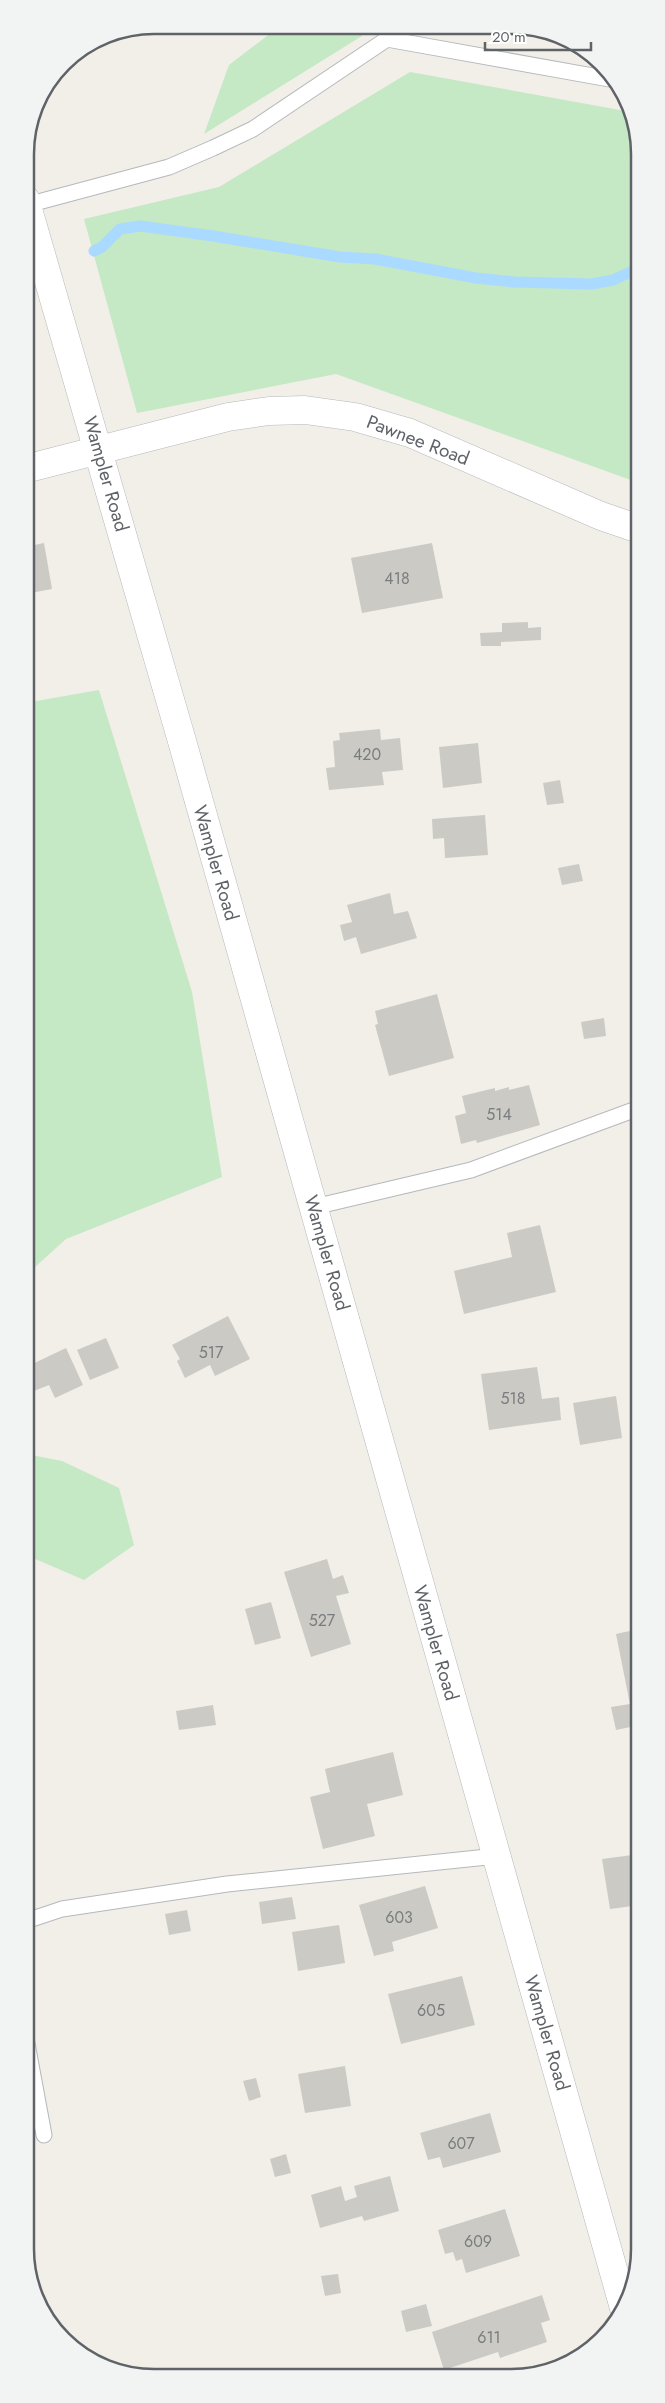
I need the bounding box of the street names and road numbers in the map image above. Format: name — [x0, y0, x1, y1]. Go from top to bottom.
street label: Pawnee Road — [363, 408, 473, 472]
street label: Wampler Road — [77, 413, 135, 535]
street label: Wampler Road — [187, 802, 245, 924]
street label: Wampler Road — [298, 1192, 356, 1314]
street label: Wampler Road — [407, 1582, 465, 1704]
street label: Wampler Road — [518, 1972, 576, 2094]

